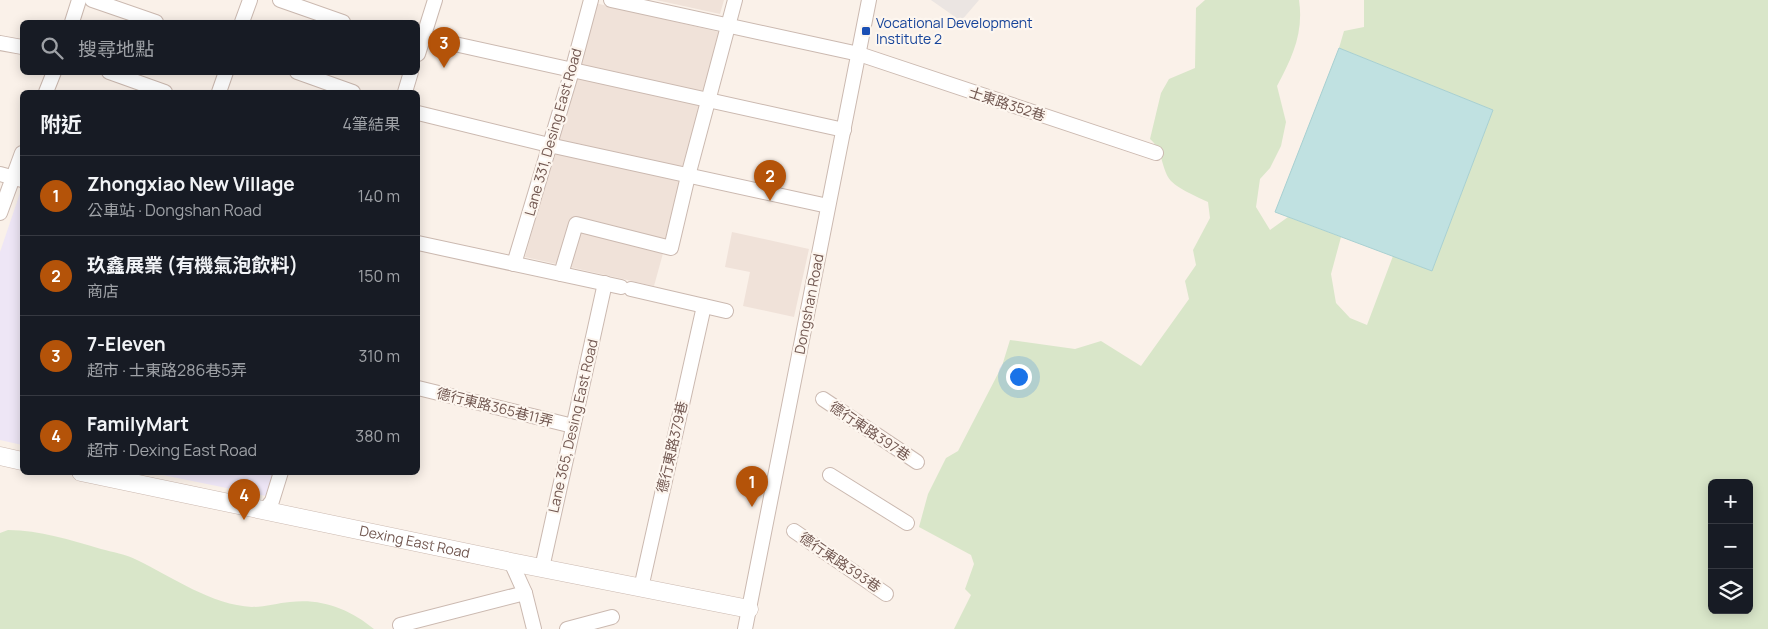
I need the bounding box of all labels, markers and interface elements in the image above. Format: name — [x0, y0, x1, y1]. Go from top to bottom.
place label: Vocational Development Institute 2 — [876, 13, 1033, 48]
search box — [20, 20, 420, 75]
marker: Vocational Development Institute 2 — [860, 25, 872, 37]
pin: 3 — [428, 27, 460, 68]
icon: search — [38, 34, 66, 62]
text: 搜尋地點 — [78, 36, 154, 62]
street label: Lane 331, Desing East Road — [519, 46, 586, 218]
street label: 士東路352巷 — [966, 82, 1048, 125]
text: 附近 — [40, 110, 82, 138]
text: 4筆結果 — [343, 113, 400, 135]
pin: 2 — [754, 160, 786, 201]
text: Zhongxiao New Village — [87, 171, 295, 197]
text: 1 — [52, 185, 60, 207]
text: 140 m — [358, 185, 400, 207]
text: 公車站 · Dongshan Road — [87, 199, 262, 221]
text: 玖鑫展業 (有機氣泡飲料) — [87, 252, 298, 278]
street label: Dongshan Road — [789, 252, 828, 356]
text: 2 — [51, 265, 61, 287]
text: 150 m — [358, 265, 400, 287]
text: 商店 — [87, 280, 119, 302]
text: 7-Eleven — [87, 331, 166, 357]
street label: Lane 365, Desing East Road — [543, 337, 602, 515]
text: 3 — [51, 345, 61, 367]
text: 310 m — [358, 345, 400, 367]
text: 超市 · 士東路286巷5弄 — [87, 359, 247, 381]
your location — [1006, 364, 1032, 390]
street label: 德行東路365巷11弄 — [435, 383, 555, 430]
street label: 德行東路397巷 — [826, 397, 914, 465]
street label: 德行東路379巷 — [652, 399, 691, 495]
text: FamilyMart — [87, 411, 189, 437]
text: 4 — [51, 425, 61, 447]
text: 380 m — [355, 425, 400, 447]
text: 超市 · Dexing East Road — [87, 439, 257, 461]
pin: 1 — [736, 466, 768, 507]
pin: 4 — [228, 479, 260, 520]
map controls — [1708, 479, 1753, 614]
button: + — [1708, 479, 1753, 524]
street label: Dexing East Road — [358, 521, 472, 562]
button: − — [1708, 524, 1753, 569]
street label: 德行東路393巷 — [796, 527, 885, 596]
button: layers — [1708, 569, 1753, 614]

